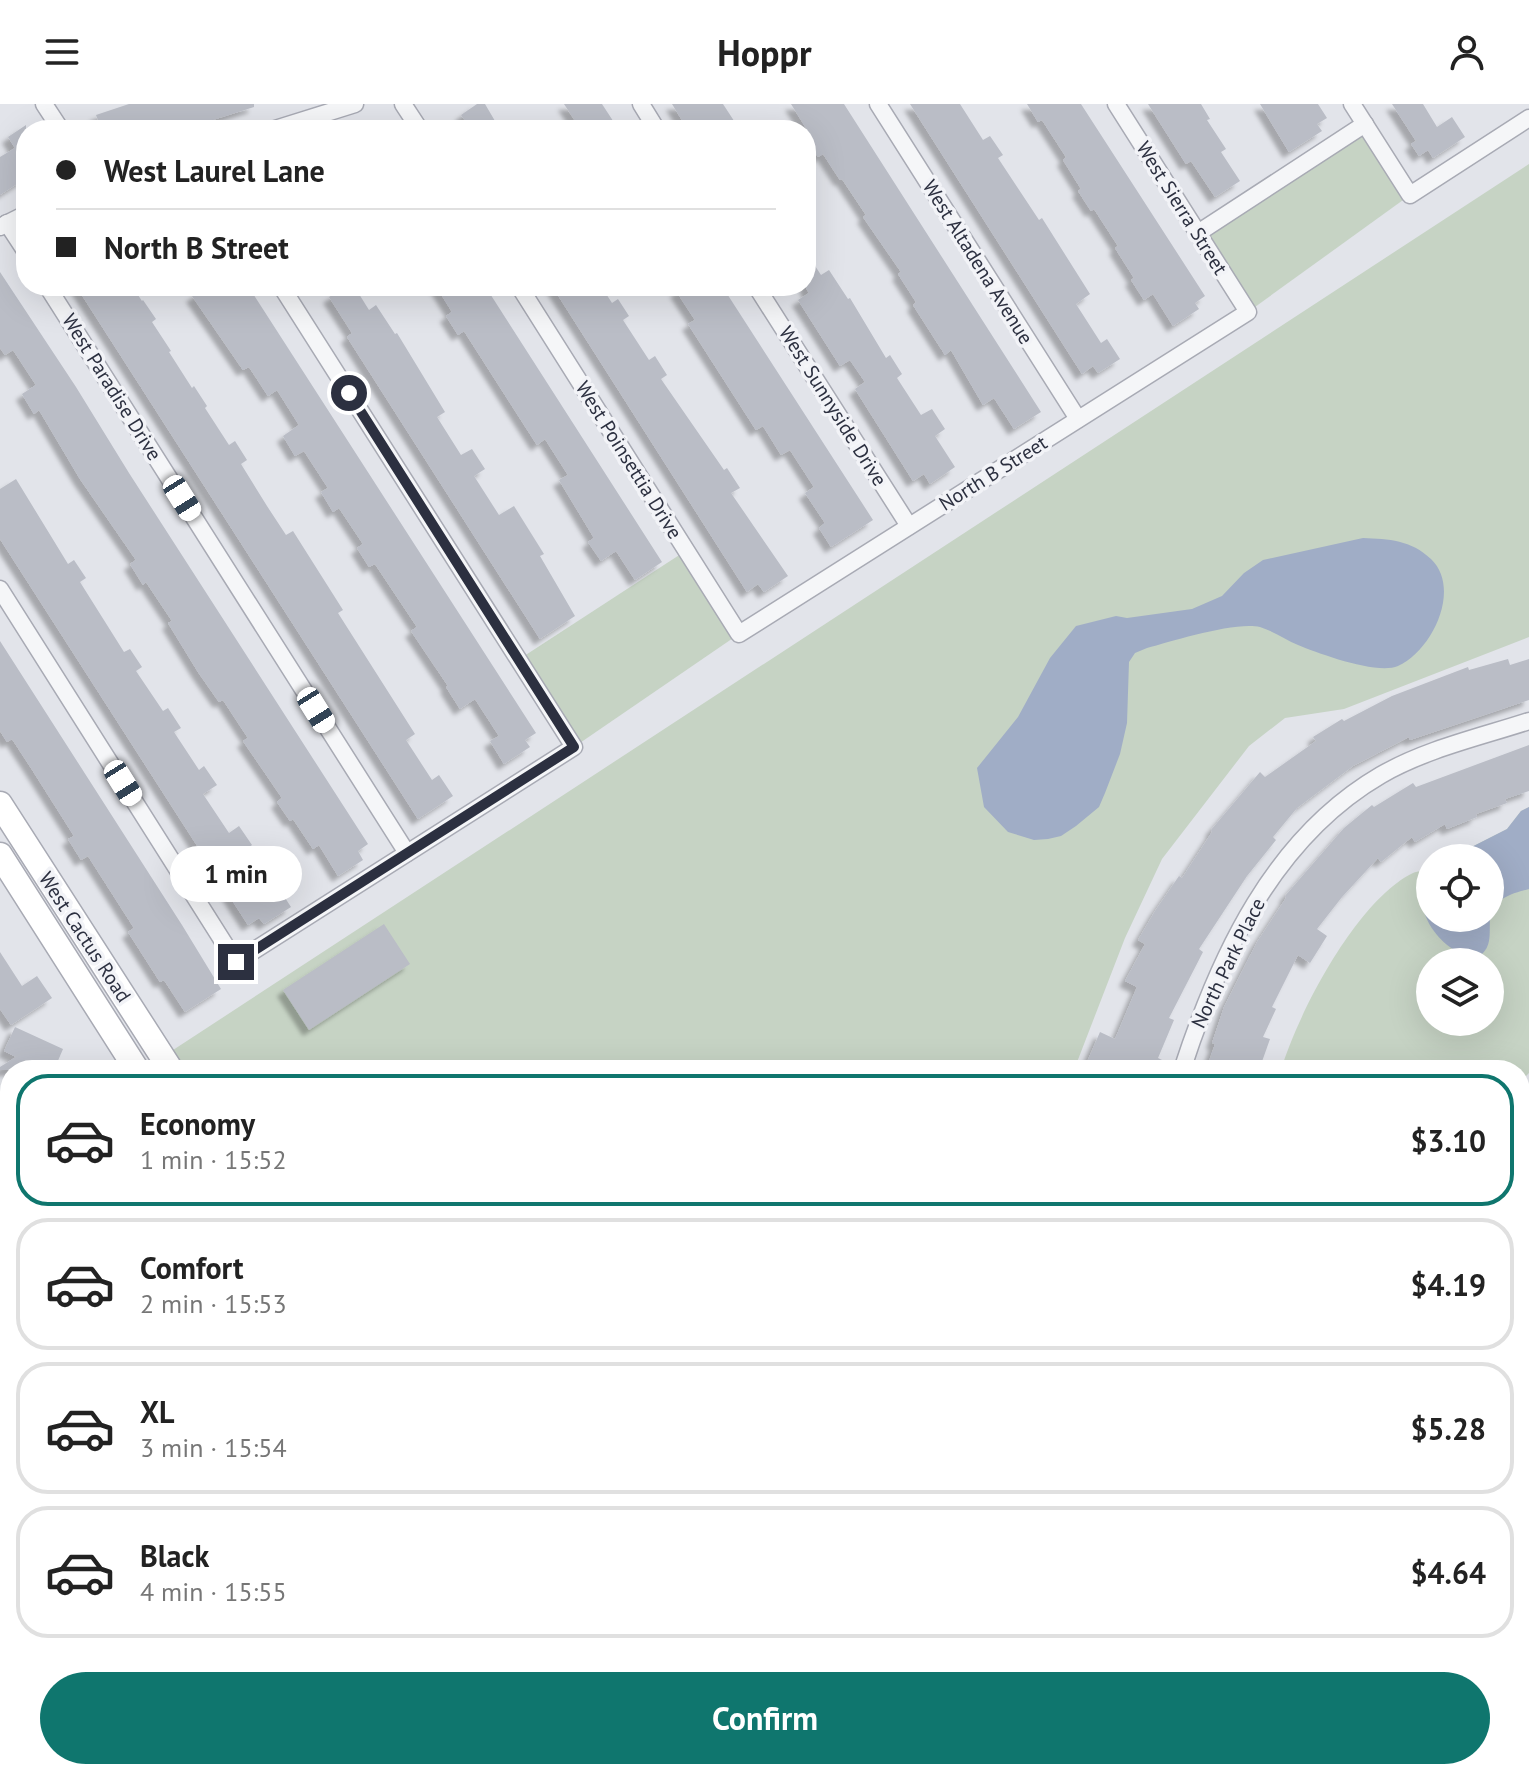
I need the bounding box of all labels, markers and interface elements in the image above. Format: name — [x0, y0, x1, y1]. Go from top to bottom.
text: Hoppr — [717, 29, 812, 76]
icon: menu — [40, 30, 84, 74]
icon: person — [1445, 30, 1489, 74]
street label: West Sierra Street — [1131, 136, 1234, 280]
text: West Laurel Lane — [104, 151, 325, 190]
street label: West Altadena Avenue — [917, 175, 1039, 349]
text: North B Street — [104, 228, 289, 267]
street label: West Paradise Drive — [56, 309, 168, 465]
street label: West Sunnyside Drive — [773, 321, 893, 491]
route start — [331, 375, 367, 411]
street label: West Poinsettia Drive — [570, 376, 688, 544]
street label: North B Street — [934, 429, 1052, 517]
car — [159, 471, 205, 525]
car — [293, 683, 339, 737]
car — [100, 756, 146, 810]
map controls — [1416, 844, 1504, 1036]
button: locate — [1416, 844, 1504, 932]
callout: 1 min — [170, 846, 302, 902]
text: 1 min — [204, 857, 268, 890]
street label: West Cactus Road — [33, 867, 137, 1007]
street label: North Park Place — [1185, 894, 1271, 1032]
route end — [218, 944, 254, 980]
button: layers — [1416, 948, 1504, 1036]
icon: car — [44, 1104, 116, 1176]
text: Economy — [140, 1104, 255, 1143]
text: $3.10 — [1411, 1121, 1486, 1160]
text: 1 min · 15:52 — [140, 1143, 287, 1176]
icon: car — [44, 1248, 116, 1320]
text: Comfort — [140, 1248, 243, 1287]
text: $4.19 — [1411, 1265, 1486, 1304]
text: 2 min · 15:53 — [140, 1287, 287, 1320]
icon: car — [44, 1392, 116, 1464]
text: XL — [140, 1392, 174, 1431]
text: $5.28 — [1411, 1409, 1486, 1448]
text: 3 min · 15:54 — [140, 1431, 287, 1464]
icon: car — [44, 1536, 116, 1608]
text: Black — [140, 1536, 209, 1575]
text: $4.64 — [1411, 1553, 1486, 1592]
text: 4 min · 15:55 — [140, 1575, 287, 1608]
button: Confirm — [40, 1672, 1490, 1764]

